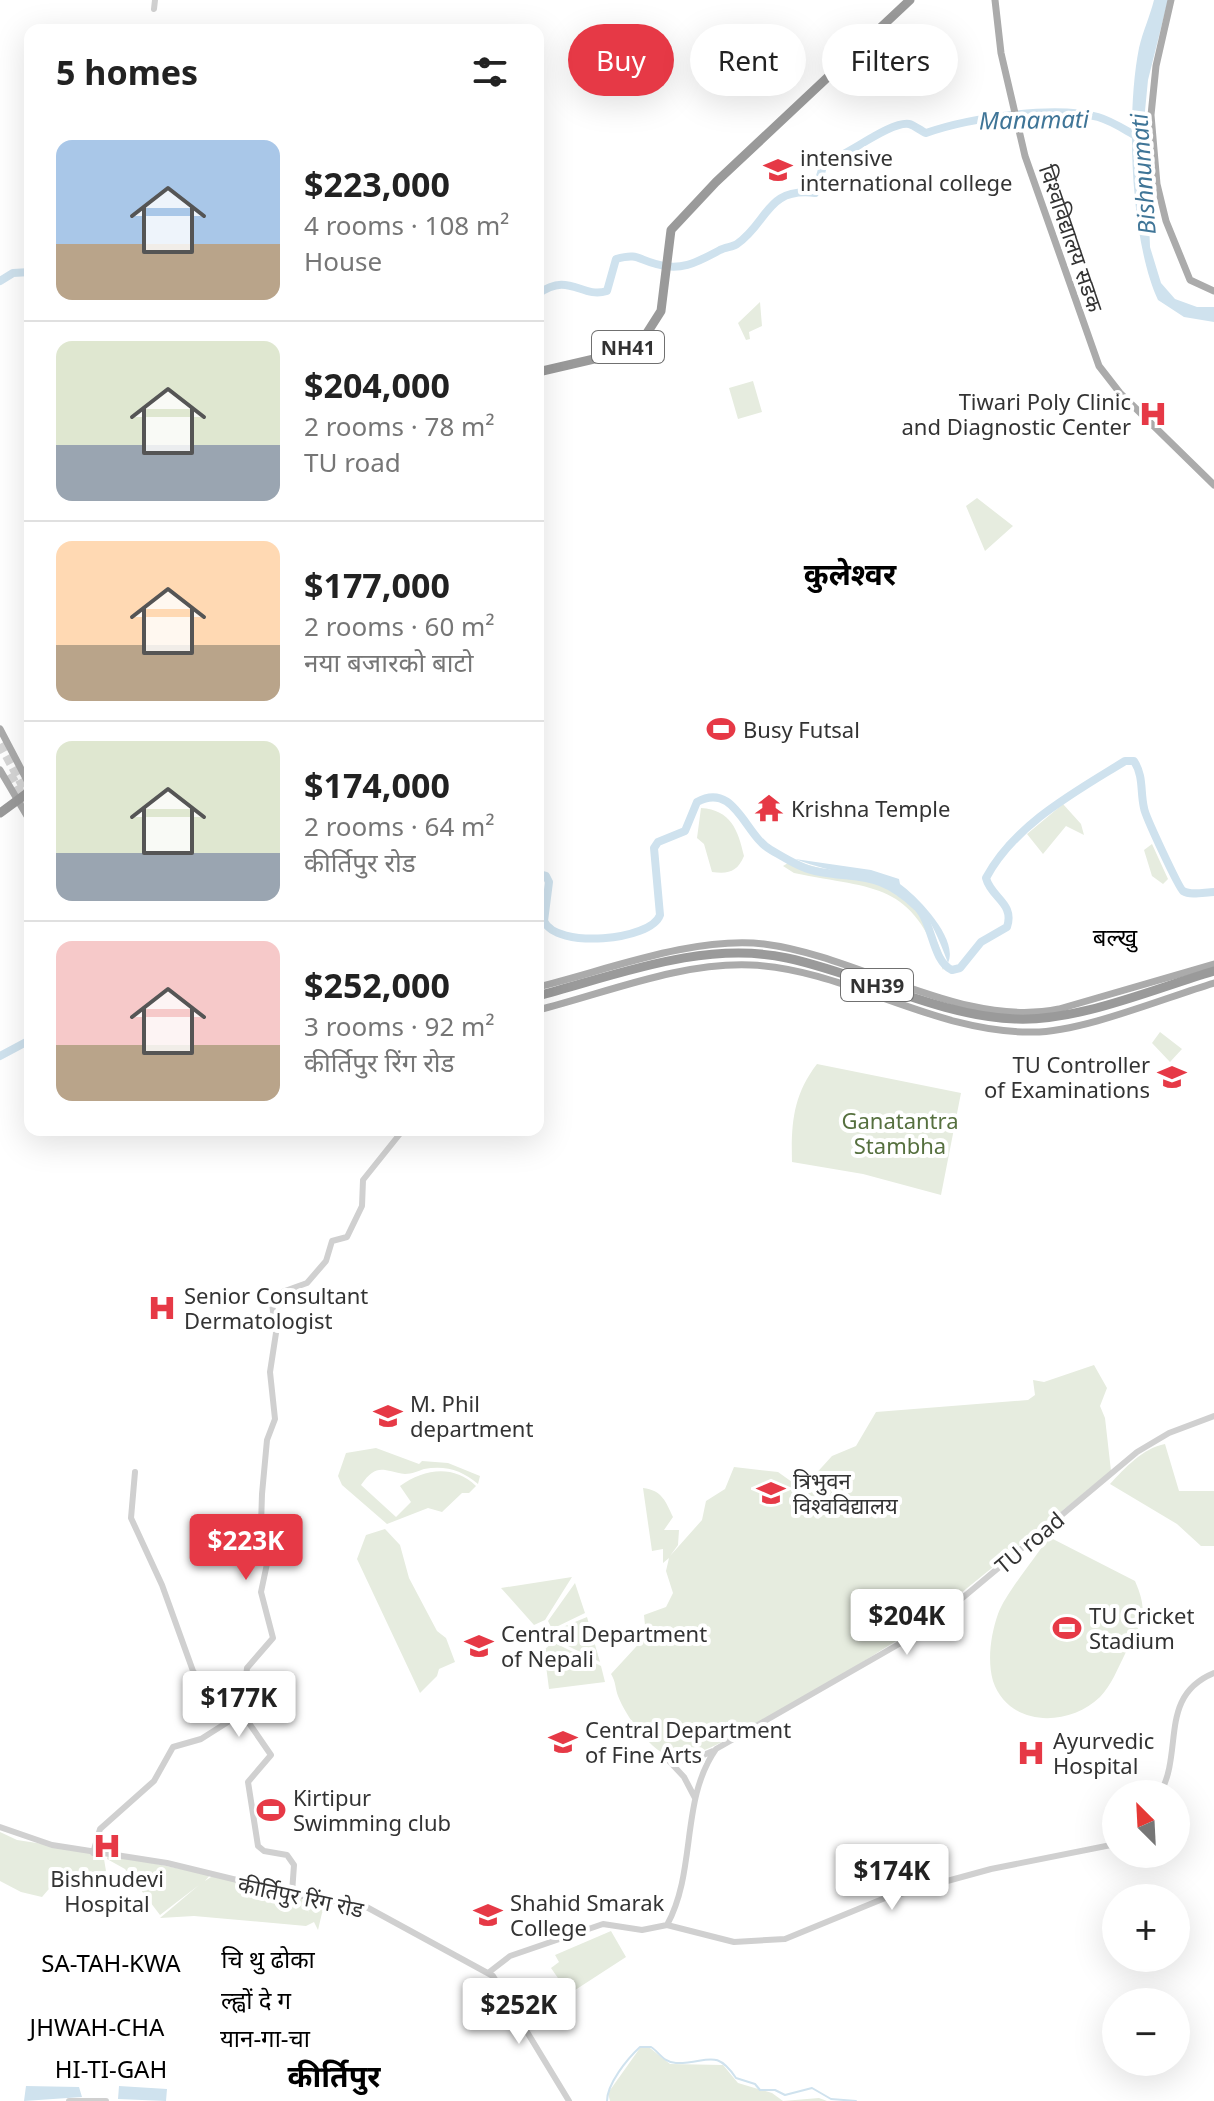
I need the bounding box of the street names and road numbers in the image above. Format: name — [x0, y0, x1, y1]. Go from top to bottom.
street label: विश्वविद्यालय सडक — [1033, 160, 1112, 317]
road number: NH41 — [592, 331, 664, 363]
road number: NH39 — [841, 969, 913, 1001]
street label: TU road — [988, 1504, 1070, 1580]
street label: कीर्तिपुर रिंग रोड — [235, 1868, 367, 1925]

